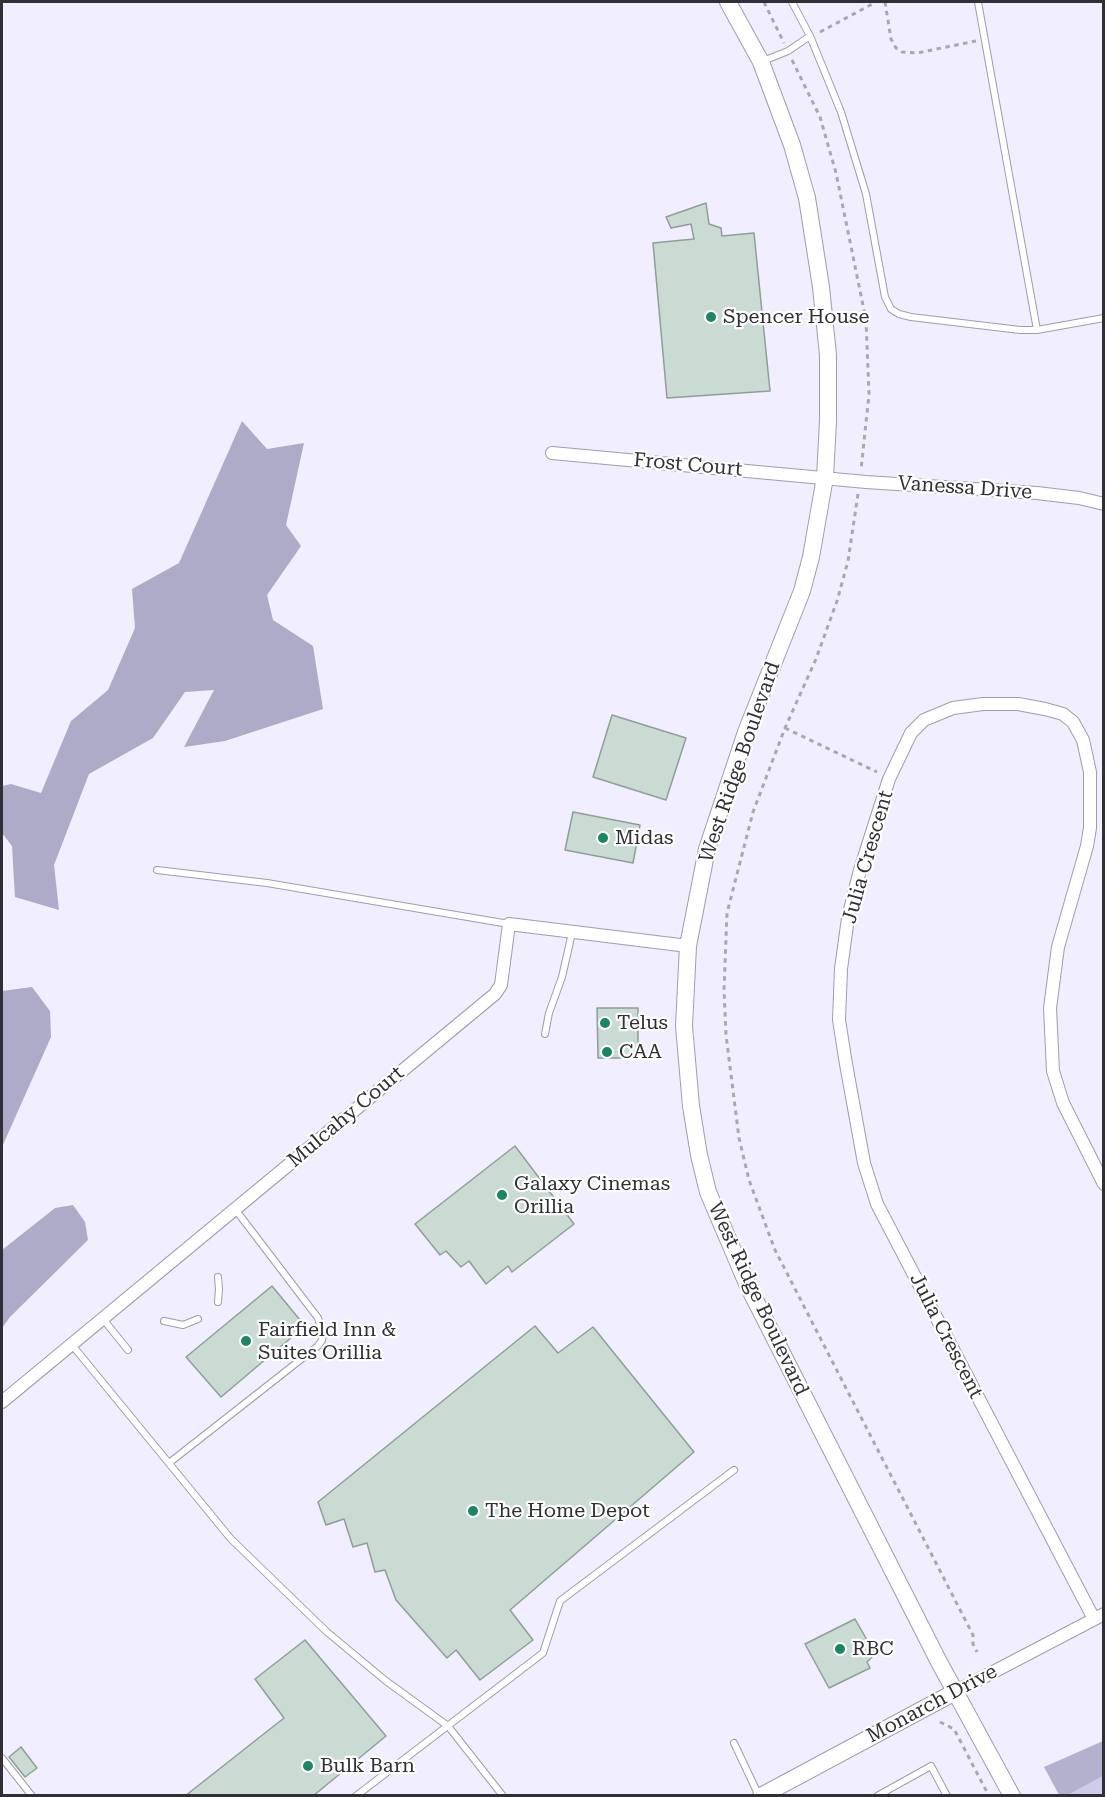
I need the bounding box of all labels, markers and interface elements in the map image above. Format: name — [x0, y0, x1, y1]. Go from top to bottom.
place label: Spencer House — [723, 305, 869, 329]
marker: Spencer House — [704, 310, 718, 324]
street label: Frost Court — [633, 448, 743, 482]
street label: Vanessa Drive — [897, 471, 1033, 505]
street label: West Ridge Boulevard — [694, 659, 786, 865]
street label: Julia Crescent — [838, 788, 898, 926]
place label: Midas — [615, 826, 674, 850]
marker: Midas — [596, 831, 610, 845]
place label: Telus — [617, 1011, 668, 1035]
marker: Telus — [598, 1016, 612, 1030]
place label: CAA — [619, 1040, 662, 1064]
marker: CAA — [600, 1045, 614, 1059]
street label: Mulcahy Court — [283, 1061, 409, 1173]
place label: Galaxy Cinemas Orillia — [514, 1172, 670, 1219]
marker: Galaxy Cinemas Orillia — [495, 1188, 509, 1202]
street label: West Ridge Boulevard — [703, 1199, 813, 1399]
street label: Julia Crescent — [904, 1269, 988, 1403]
place label: Fairfield Inn & Suites Orillia — [258, 1318, 396, 1365]
marker: Fairfield Inn & Suites Orillia — [239, 1334, 253, 1348]
place label: The Home Depot — [485, 1499, 650, 1523]
marker: The Home Depot — [466, 1504, 480, 1518]
place label: RBC — [852, 1637, 894, 1661]
marker: RBC — [833, 1642, 847, 1656]
street label: Monarch Drive — [863, 1660, 1001, 1748]
place label: Bulk Barn — [320, 1754, 415, 1778]
marker: Bulk Barn — [301, 1759, 315, 1773]

